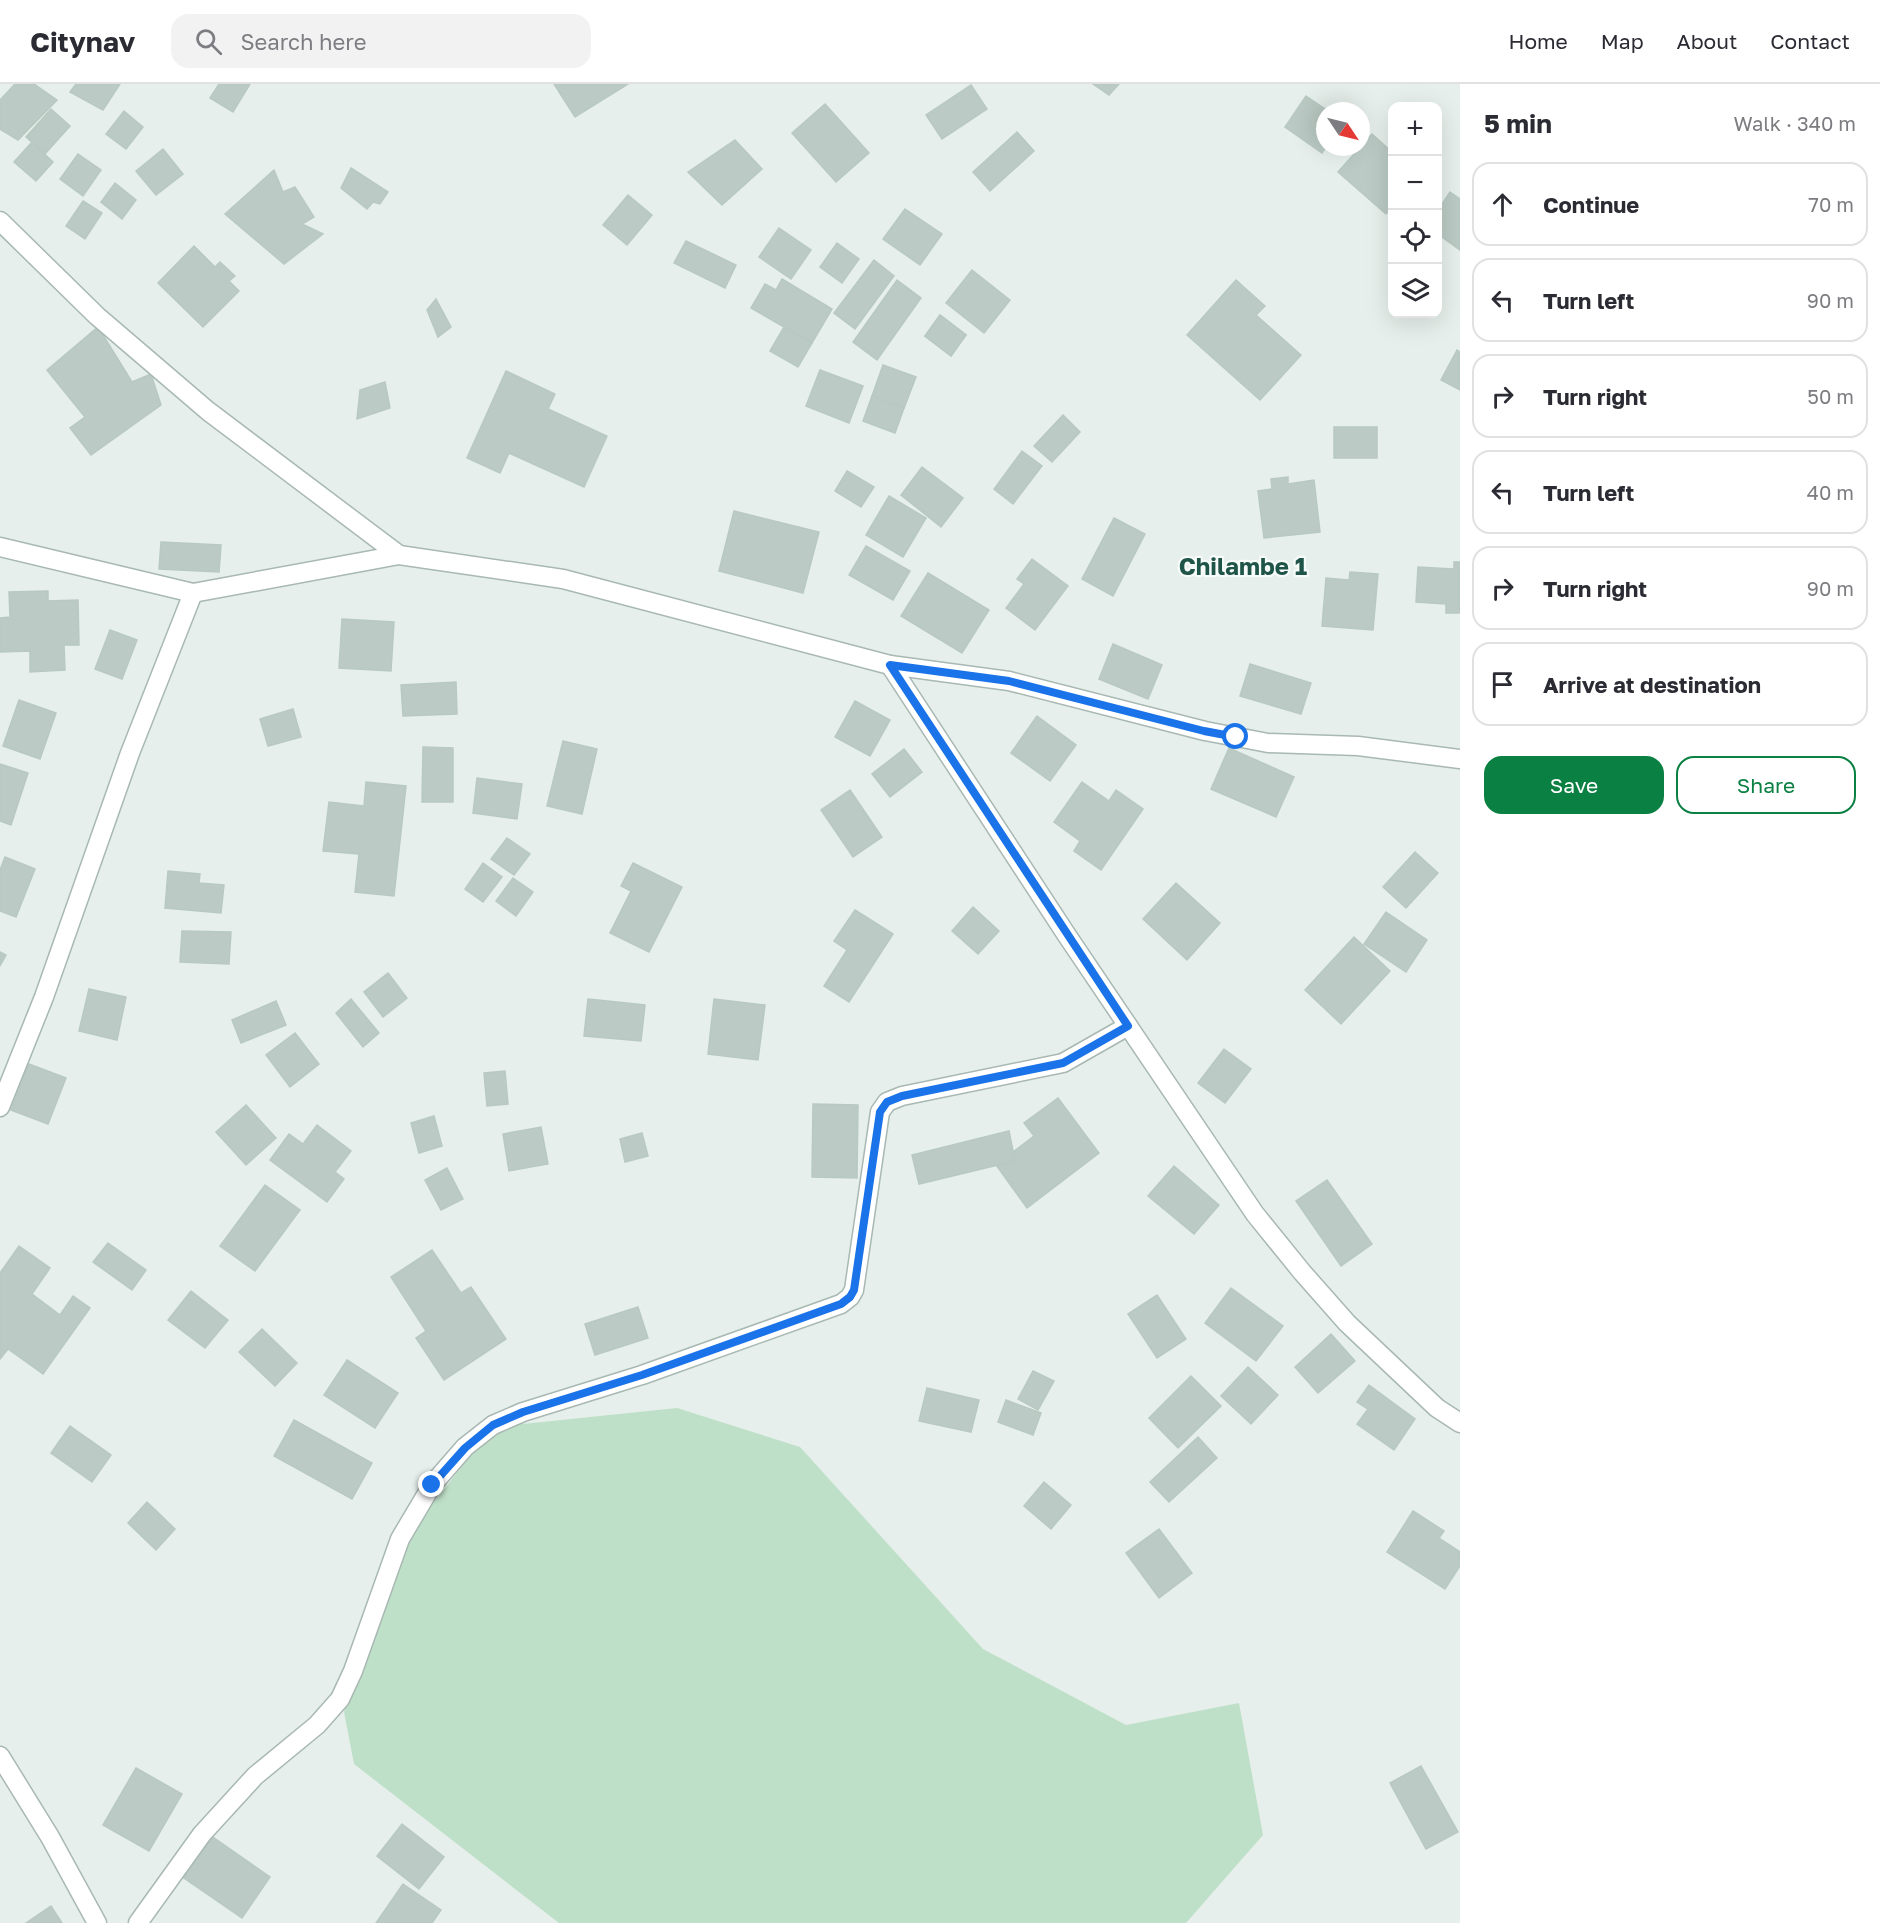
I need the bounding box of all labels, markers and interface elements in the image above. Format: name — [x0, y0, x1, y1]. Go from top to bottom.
search box — [171, 14, 591, 68]
text: Citynav — [30, 25, 135, 58]
icon: search — [192, 25, 225, 58]
text: Search here — [240, 28, 366, 55]
text: Home — [1508, 28, 1568, 54]
text: Map — [1601, 28, 1644, 54]
text: About — [1677, 28, 1737, 54]
text: Contact — [1770, 28, 1850, 54]
north arrow — [1316, 102, 1370, 156]
map controls — [1388, 102, 1442, 318]
button: + — [1388, 102, 1442, 156]
text: 5 min — [1484, 108, 1552, 139]
text: Walk · 340 m — [1734, 111, 1856, 135]
button: − — [1388, 156, 1442, 210]
icon: ahead — [1486, 188, 1519, 221]
text: Continue — [1543, 191, 1639, 218]
text: 70 m — [1808, 192, 1854, 216]
button: locate — [1388, 210, 1442, 264]
button: layers — [1388, 264, 1442, 318]
icon: left — [1486, 284, 1519, 317]
text: Turn left — [1543, 287, 1634, 314]
text: 90 m — [1807, 288, 1854, 312]
icon: right — [1486, 380, 1519, 413]
text: Turn right — [1543, 383, 1647, 410]
text: 50 m — [1807, 384, 1854, 408]
icon: left — [1486, 476, 1519, 509]
text: Turn left — [1543, 479, 1634, 506]
text: 40 m — [1807, 480, 1854, 504]
district label: Chilambe 1 — [1179, 551, 1307, 580]
icon: right — [1486, 572, 1519, 605]
text: Turn right — [1543, 575, 1647, 602]
text: 90 m — [1807, 576, 1854, 600]
icon: arrive — [1486, 668, 1519, 701]
text: Arrive at destination — [1543, 671, 1761, 698]
route start — [1222, 723, 1248, 749]
button: Save — [1484, 756, 1664, 814]
button: Share — [1676, 756, 1856, 814]
route end — [418, 1471, 444, 1497]

